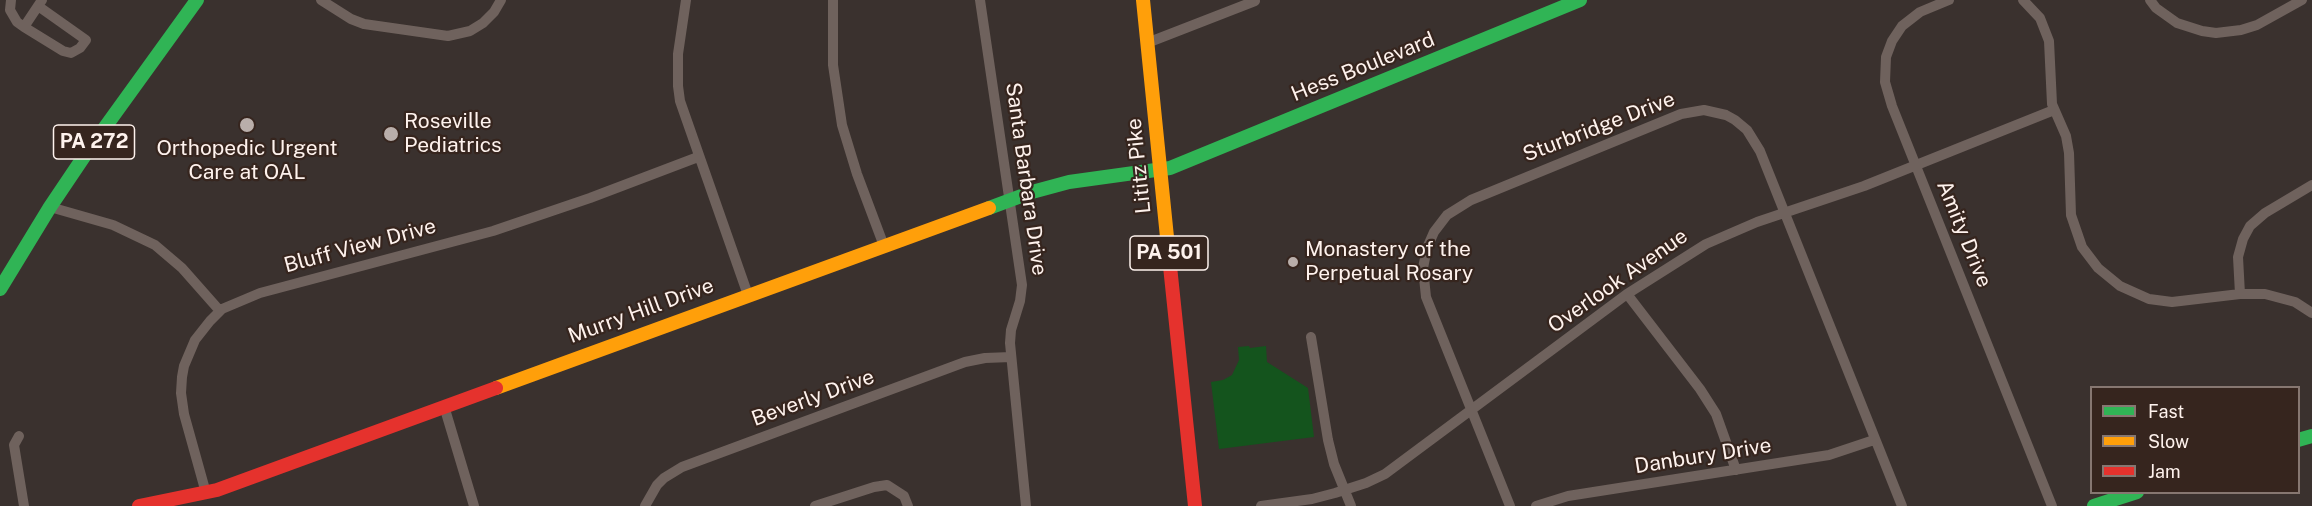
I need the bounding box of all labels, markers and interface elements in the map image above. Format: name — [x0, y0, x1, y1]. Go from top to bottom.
street label: Hess Boulevard — [1288, 27, 1438, 107]
street label: Santa Barbara Drive — [1000, 81, 1052, 277]
street label: Sturbridge Drive — [1519, 86, 1679, 168]
place label: Roseville Pediatrics — [404, 109, 502, 159]
marker: Orthopedic Urgent Care at OAL — [238, 116, 256, 134]
street label: Lititz Pike — [1121, 117, 1157, 215]
road number: PA 272 — [54, 125, 134, 159]
marker: Roseville Pediatrics — [382, 125, 400, 143]
place label: Orthopedic Urgent Care at OAL — [156, 136, 338, 186]
street label: Amity Drive — [1931, 177, 1997, 291]
street label: Bluff View Drive — [281, 214, 439, 278]
street label: Overlook Avenue — [1543, 223, 1693, 339]
road number: PA 501 — [1130, 236, 1208, 270]
place label: Monastery of the Perpetual Rosary — [1305, 237, 1473, 287]
marker: Monastery of the Perpetual Rosary — [1286, 255, 1300, 269]
street label: Murry Hill Drive — [565, 273, 717, 349]
street label: Beverly Drive — [748, 364, 878, 432]
legend — [2090, 386, 2300, 494]
text: Fast — [2148, 401, 2184, 422]
text: Slow — [2148, 431, 2189, 452]
street label: Danbury Drive — [1633, 433, 1773, 479]
text: Jam — [2148, 461, 2181, 482]

